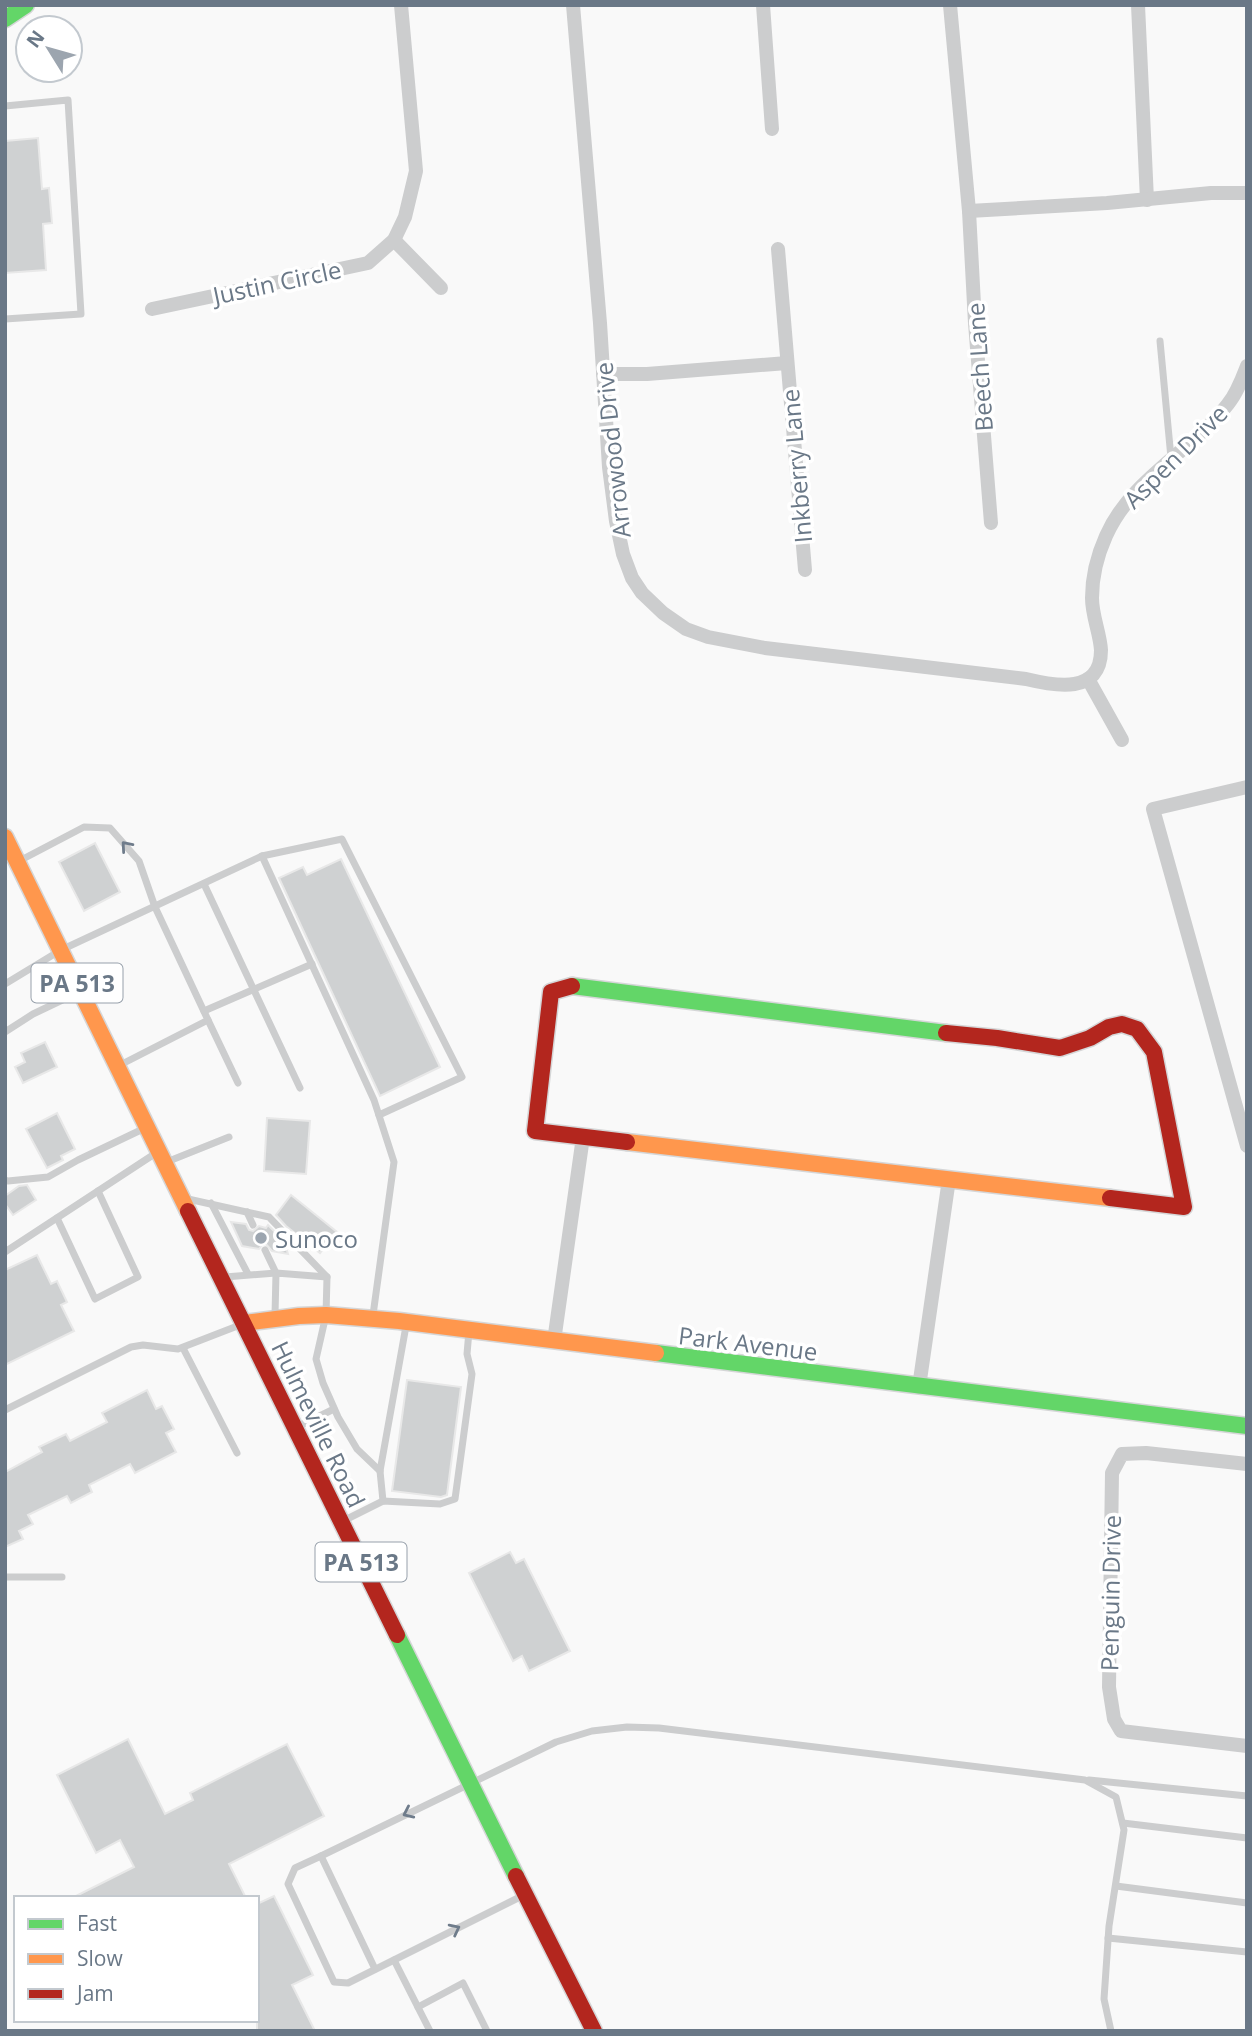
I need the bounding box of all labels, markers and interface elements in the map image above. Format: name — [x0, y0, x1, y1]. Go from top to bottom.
north arrow — [14, 14, 84, 84]
text: N — [20, 25, 50, 53]
street label: Justin Circle — [208, 252, 344, 312]
street label: Beech Lane — [958, 302, 1000, 432]
street label: Arrowood Drive — [586, 361, 638, 539]
street label: Inkberry Lane — [773, 388, 819, 544]
street label: Aspen Drive — [1116, 397, 1234, 515]
one-way arrow — [122, 841, 134, 854]
road number: PA 513 — [32, 964, 122, 1002]
place label: Sunoco — [275, 1222, 358, 1255]
marker: Sunoco — [253, 1230, 269, 1246]
street label: Park Avenue — [677, 1318, 819, 1368]
street label: Hulmeville Road — [264, 1335, 374, 1513]
street label: Penguin Drive — [1092, 1515, 1128, 1671]
road number: PA 513 — [316, 1542, 406, 1582]
one-way arrow — [403, 1805, 415, 1819]
legend — [14, 1896, 259, 2022]
text: Fast — [77, 1909, 117, 1937]
one-way arrow — [448, 1923, 460, 1937]
text: Slow — [77, 1944, 123, 1972]
text: Jam — [75, 1979, 114, 2007]

